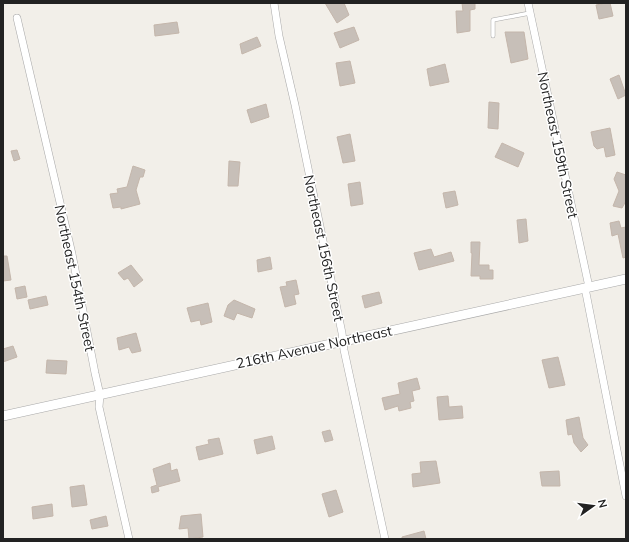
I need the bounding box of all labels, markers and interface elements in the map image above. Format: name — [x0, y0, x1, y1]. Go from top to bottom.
street label: Northeast 159th Street — [534, 70, 582, 220]
street label: Northeast 156th Street — [300, 173, 348, 323]
street label: Northeast 154th Street — [51, 203, 99, 353]
street label: 216th Avenue Northeast — [234, 322, 394, 372]
north arrow — [573, 486, 613, 526]
text: N — [595, 498, 611, 509]

